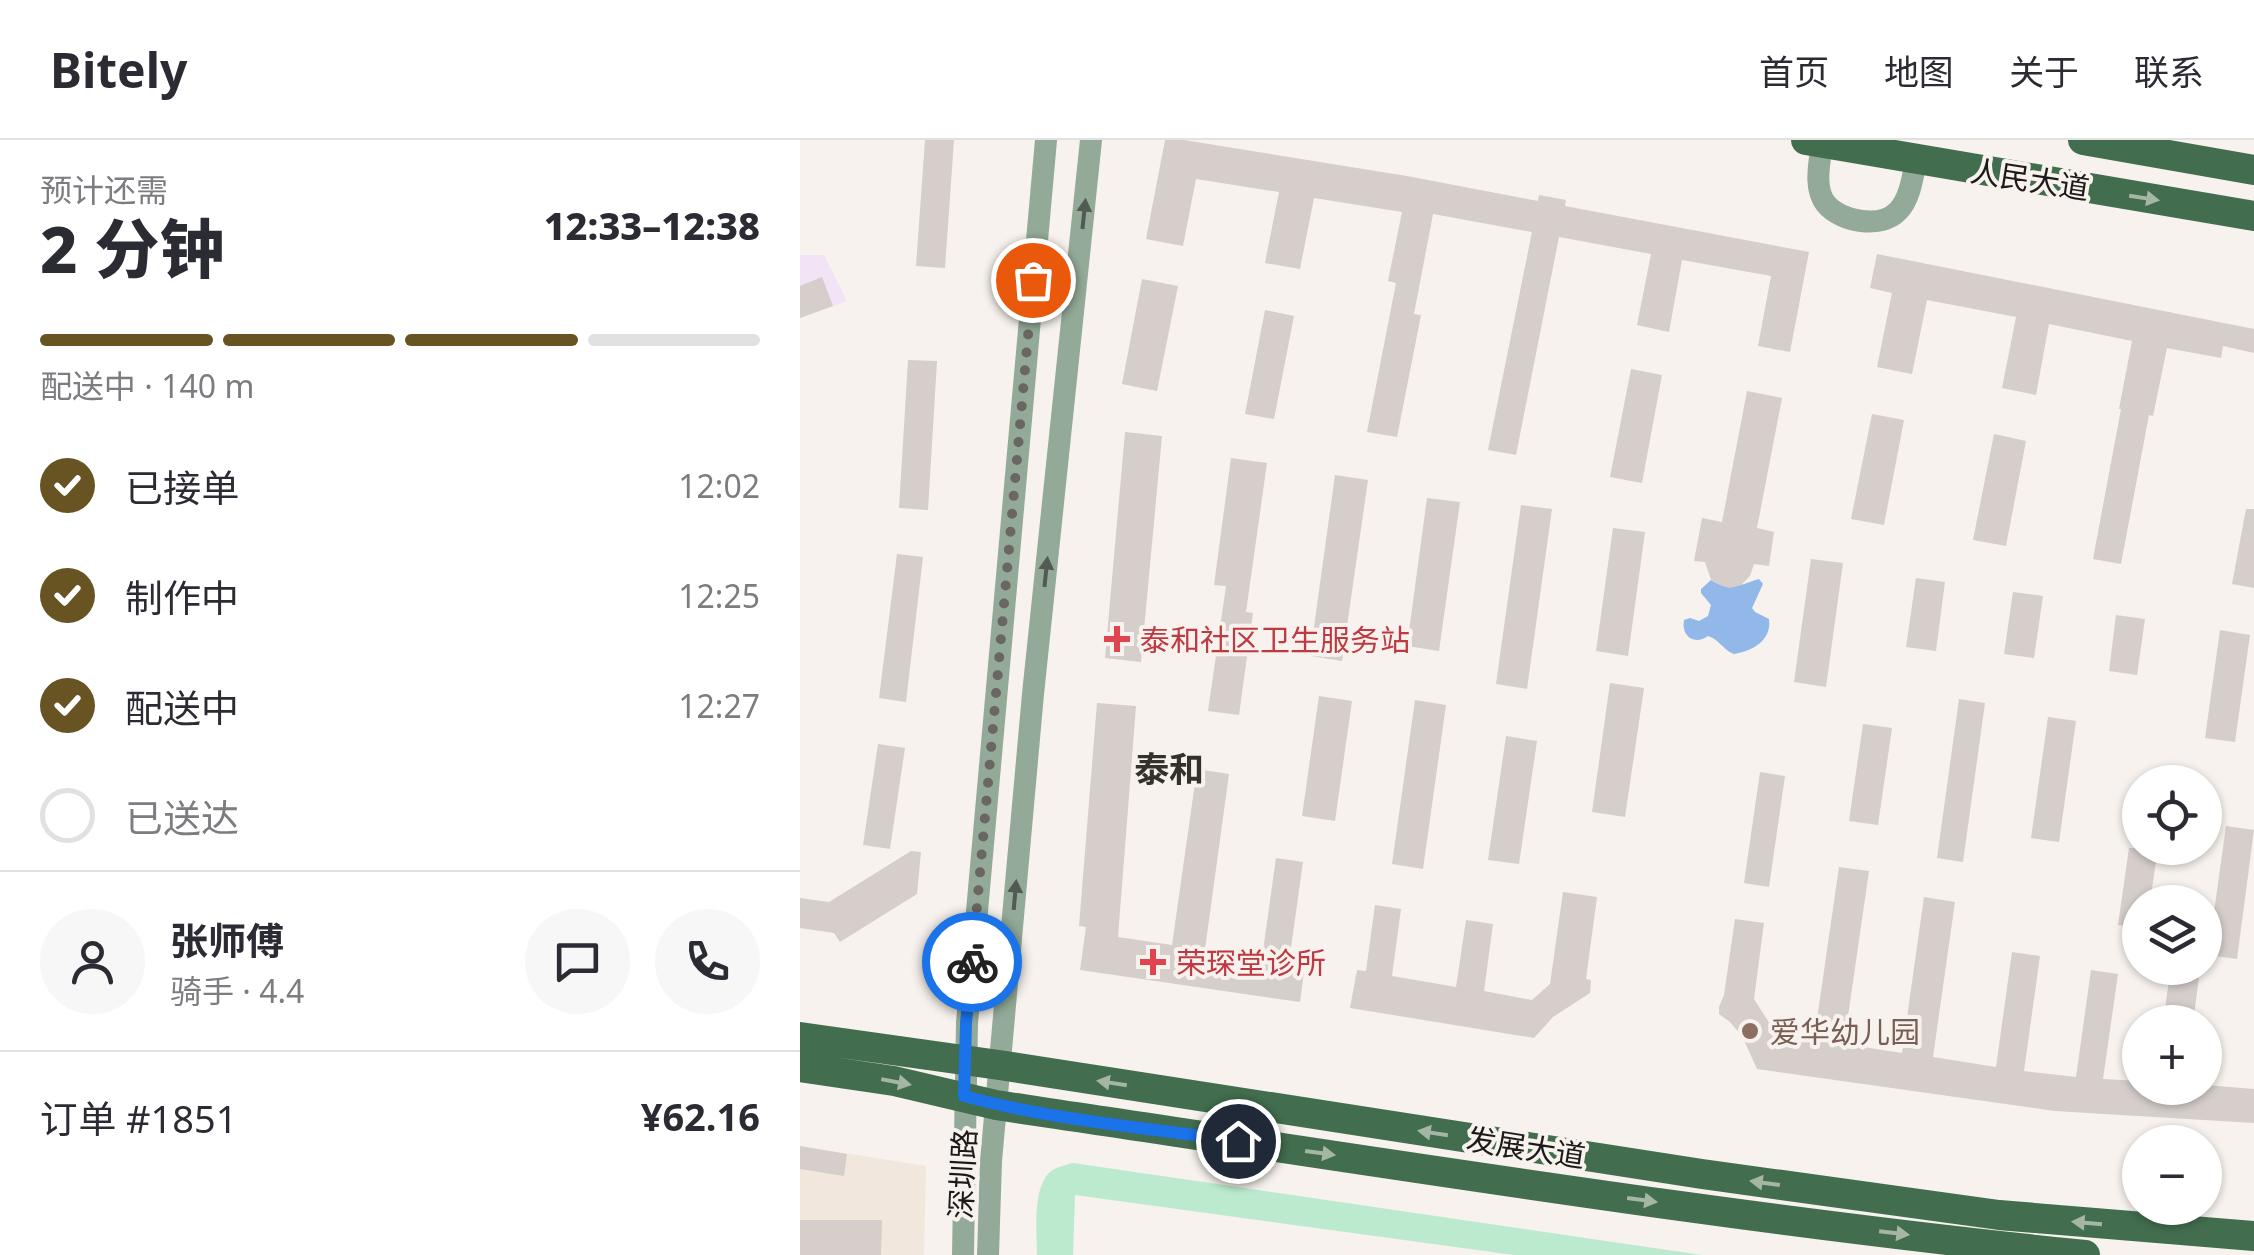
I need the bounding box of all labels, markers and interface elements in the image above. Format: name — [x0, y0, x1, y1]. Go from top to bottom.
text: Bitely — [50, 37, 187, 102]
text: 首页 — [1759, 48, 1829, 95]
text: 地图 — [1884, 48, 1954, 95]
text: 关于 — [2009, 48, 2079, 95]
text: 联系 — [2134, 48, 2204, 95]
street label: 人民大道 — [1968, 149, 2092, 209]
text: 预计还需 — [40, 168, 168, 211]
one-way arrow — [2129, 191, 2160, 206]
one-way arrow — [1076, 197, 1092, 229]
text: 12:33–12:38 — [544, 199, 760, 251]
text: 2 分钟 — [40, 204, 224, 292]
pin — [991, 238, 1076, 323]
icon: bag — [1006, 253, 1061, 308]
text: 配送中 · 140 m — [40, 364, 254, 407]
icon: check — [40, 458, 95, 513]
text: 已接单 — [125, 461, 239, 513]
text: 12:02 — [678, 464, 760, 507]
one-way arrow — [1038, 555, 1054, 587]
icon: check — [40, 568, 95, 623]
text: 制作中 — [125, 571, 239, 623]
text: 12:25 — [678, 574, 760, 617]
place label: 泰和社区卫生服务站 — [1140, 619, 1410, 660]
marker: 泰和社区卫生服务站 — [1104, 626, 1130, 652]
icon: check — [40, 678, 95, 733]
text: 配送中 — [125, 681, 239, 733]
text: 12:27 — [678, 684, 760, 727]
district label: 泰和 — [1134, 745, 1204, 792]
map controls — [2122, 765, 2222, 1225]
button: locate — [2122, 765, 2222, 865]
text: 已送达 — [125, 791, 239, 843]
one-way arrow — [1007, 879, 1023, 910]
button: layers — [2122, 885, 2222, 985]
button: person — [40, 909, 145, 1014]
button: chat — [525, 909, 630, 1014]
button: phone — [655, 909, 760, 1014]
courier — [922, 912, 1022, 1012]
text: 张师傅 — [170, 914, 284, 966]
icon: bike — [945, 935, 1000, 990]
place label: 荣琛堂诊所 — [1176, 942, 1326, 983]
marker: 荣琛堂诊所 — [1140, 949, 1166, 975]
text: 骑手 · 4.4 — [170, 969, 304, 1012]
button: + — [2122, 1005, 2222, 1105]
place label: 爱华幼儿园 — [1770, 1011, 1920, 1052]
marker: 爱华幼儿园 — [1739, 1020, 1761, 1042]
one-way arrow — [881, 1075, 912, 1090]
one-way arrow — [1096, 1075, 1127, 1090]
text: ¥62.16 — [641, 1090, 760, 1142]
text: 订单 #1851 — [40, 1092, 237, 1144]
pin — [1196, 1099, 1281, 1184]
icon: home — [1211, 1114, 1266, 1169]
street label: 发展大道 — [1464, 1117, 1588, 1177]
one-way arrow — [1417, 1124, 1448, 1140]
button: − — [2122, 1125, 2222, 1225]
street label: 深圳路 — [939, 1128, 985, 1220]
one-way arrow — [1305, 1145, 1336, 1161]
one-way arrow — [1748, 1174, 1780, 1190]
one-way arrow — [1626, 1192, 1658, 1208]
one-way arrow — [2071, 1214, 2102, 1230]
one-way arrow — [1879, 1225, 1911, 1241]

